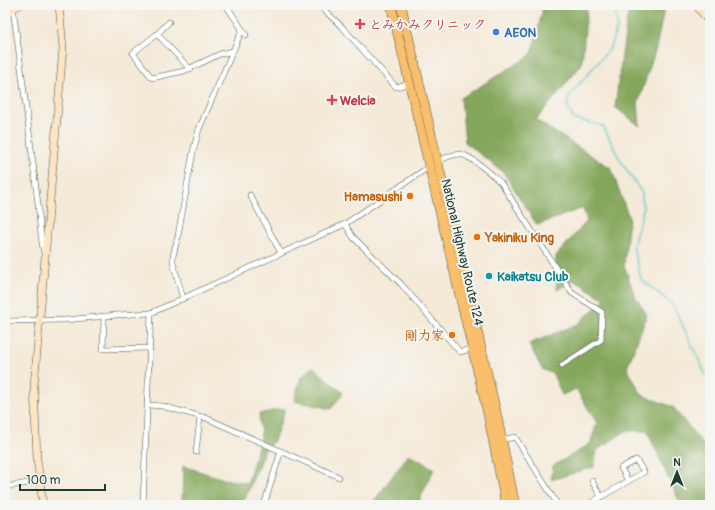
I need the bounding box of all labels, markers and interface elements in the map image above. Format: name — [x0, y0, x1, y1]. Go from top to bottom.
place label: とみかみクリニック — [369, 17, 486, 33]
marker: とみかみクリニック — [354, 18, 366, 30]
place label: AEON — [504, 25, 536, 41]
marker: AEON — [491, 27, 501, 37]
place label: Welcia — [340, 93, 376, 109]
marker: Welcia — [327, 95, 337, 105]
street label: National Highway Route 124 — [437, 177, 487, 328]
place label: Hamasushi — [344, 189, 403, 205]
marker: Hamasushi — [405, 191, 415, 201]
place label: Yakiniku King — [484, 230, 555, 246]
marker: Yakiniku King — [472, 232, 482, 242]
place label: Kaikatsu Club — [497, 269, 569, 285]
marker: Kaikatsu Club — [484, 271, 494, 281]
place label: 剛力家 — [405, 328, 444, 344]
marker: 剛力家 — [447, 330, 457, 340]
north arrow — [657, 452, 697, 492]
text: N — [673, 456, 681, 469]
scale bar — [20, 466, 105, 492]
text: 100 m — [26, 473, 61, 488]

